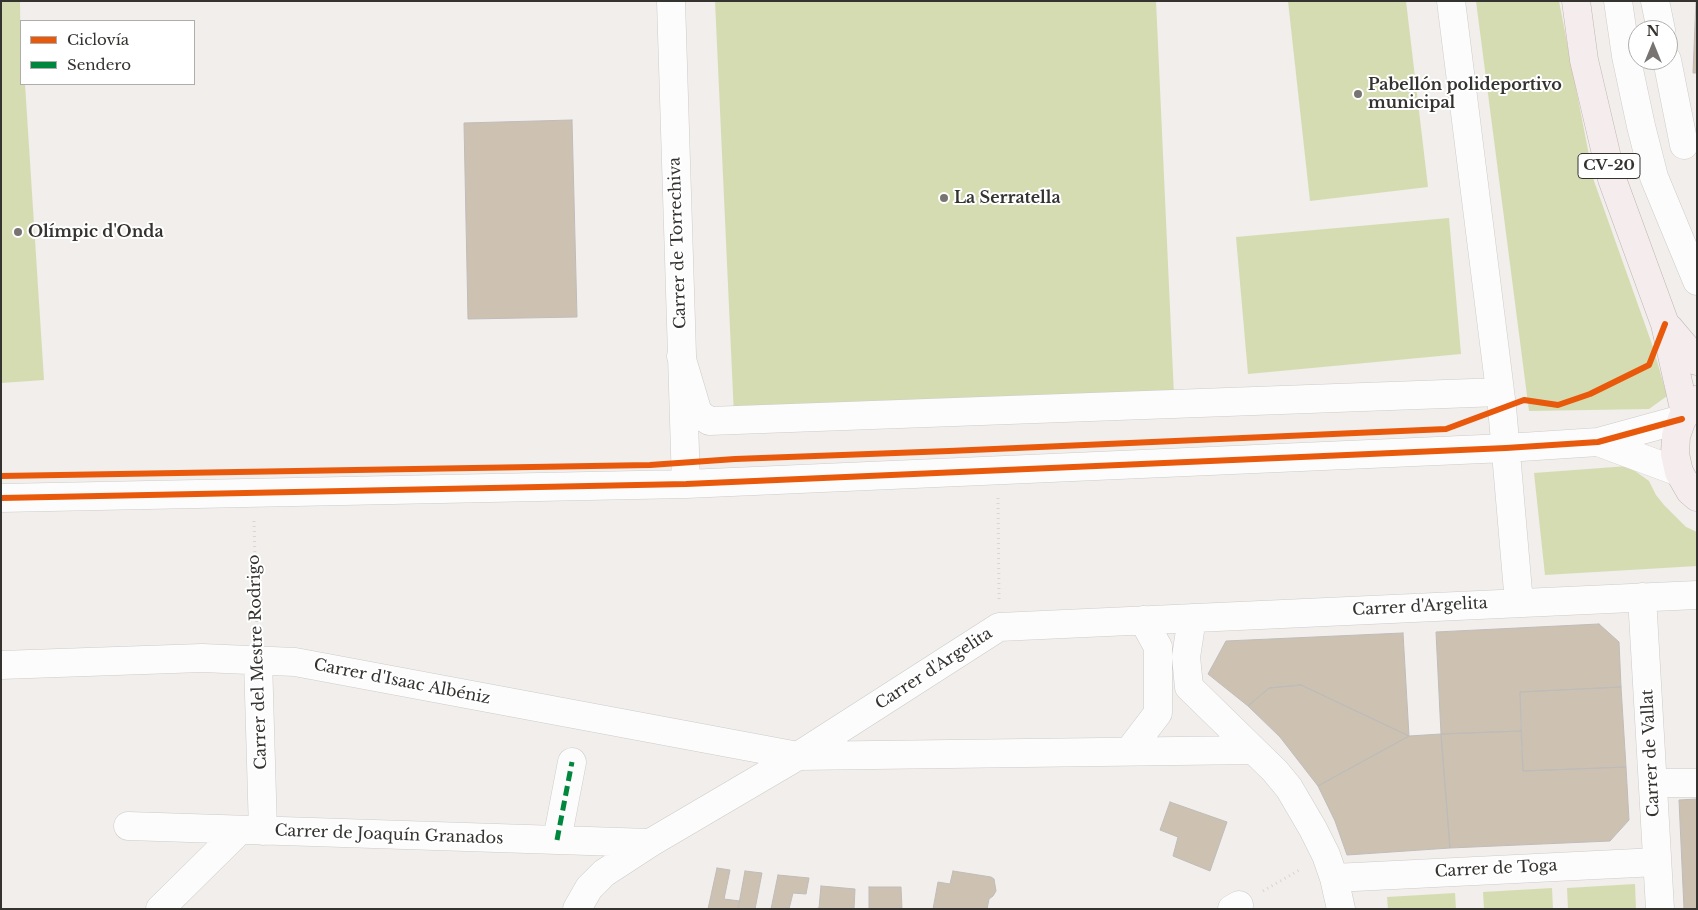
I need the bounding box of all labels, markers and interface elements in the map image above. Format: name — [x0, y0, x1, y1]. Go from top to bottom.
legend — [20, 20, 195, 85]
north arrow — [1628, 20, 1678, 70]
text: N — [1646, 22, 1660, 40]
text: Ciclovía — [67, 30, 129, 49]
text: Sendero — [67, 55, 131, 74]
place label: Pabellón polideportivo municipal — [1368, 75, 1562, 113]
marker: Pabellón polideportivo municipal — [1352, 88, 1364, 100]
road number: CV-20 — [1578, 154, 1640, 178]
street label: Carrer de Torrechiva — [665, 157, 691, 329]
place label: La Serratella — [954, 188, 1061, 208]
marker: La Serratella — [938, 192, 950, 204]
place label: Olímpic d'Onda — [28, 222, 164, 242]
marker: Olímpic d'Onda — [12, 226, 24, 238]
street label: Carrer del Mestre Rodrigo — [245, 554, 271, 770]
street label: Carrer d'Argelita — [1352, 594, 1488, 620]
street label: Carrer d'Argelita — [872, 624, 996, 714]
street label: Carrer d'Isaac Albéniz — [312, 655, 492, 709]
street label: Carrer de Vallat — [1638, 689, 1664, 817]
street label: Carrer de Joaquín Granados — [274, 821, 504, 849]
street label: Carrer de Toga — [1434, 856, 1558, 882]

